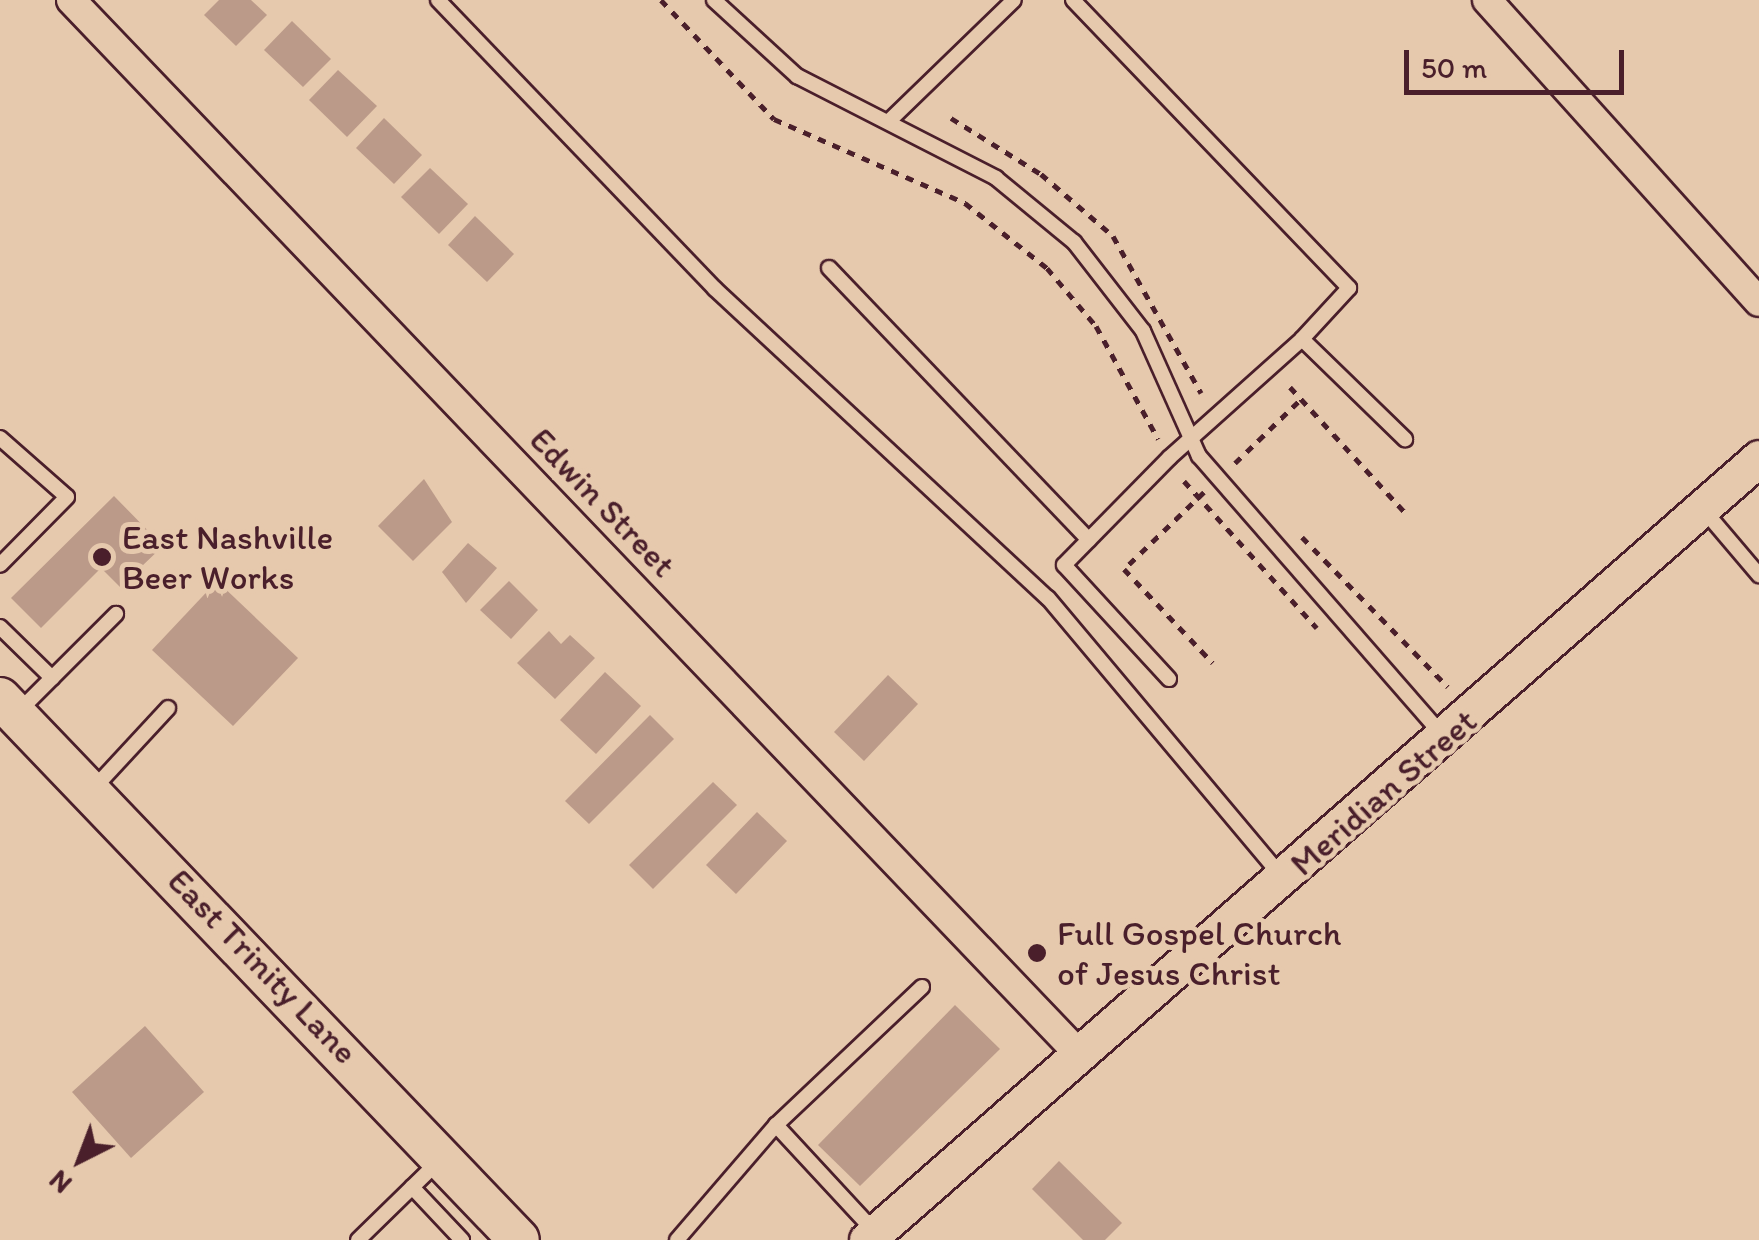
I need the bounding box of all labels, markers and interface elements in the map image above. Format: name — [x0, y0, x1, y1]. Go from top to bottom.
scale bar — [1409, 30, 1629, 92]
text: 50 m — [1421, 49, 1487, 86]
street label: Edwin Street — [521, 418, 685, 586]
place label: East Nashville Beer Works — [122, 516, 333, 598]
marker: East Nashville Beer Works — [91, 546, 113, 568]
street label: Meridian Street — [1281, 700, 1485, 884]
street label: East Trinity Lane — [161, 861, 365, 1071]
place label: Full Gospel Church of Jesus Christ — [1057, 912, 1340, 994]
marker: Full Gospel Church of Jesus Christ — [1026, 942, 1048, 964]
north arrow — [30, 1110, 130, 1210]
text: N — [42, 1163, 78, 1201]

